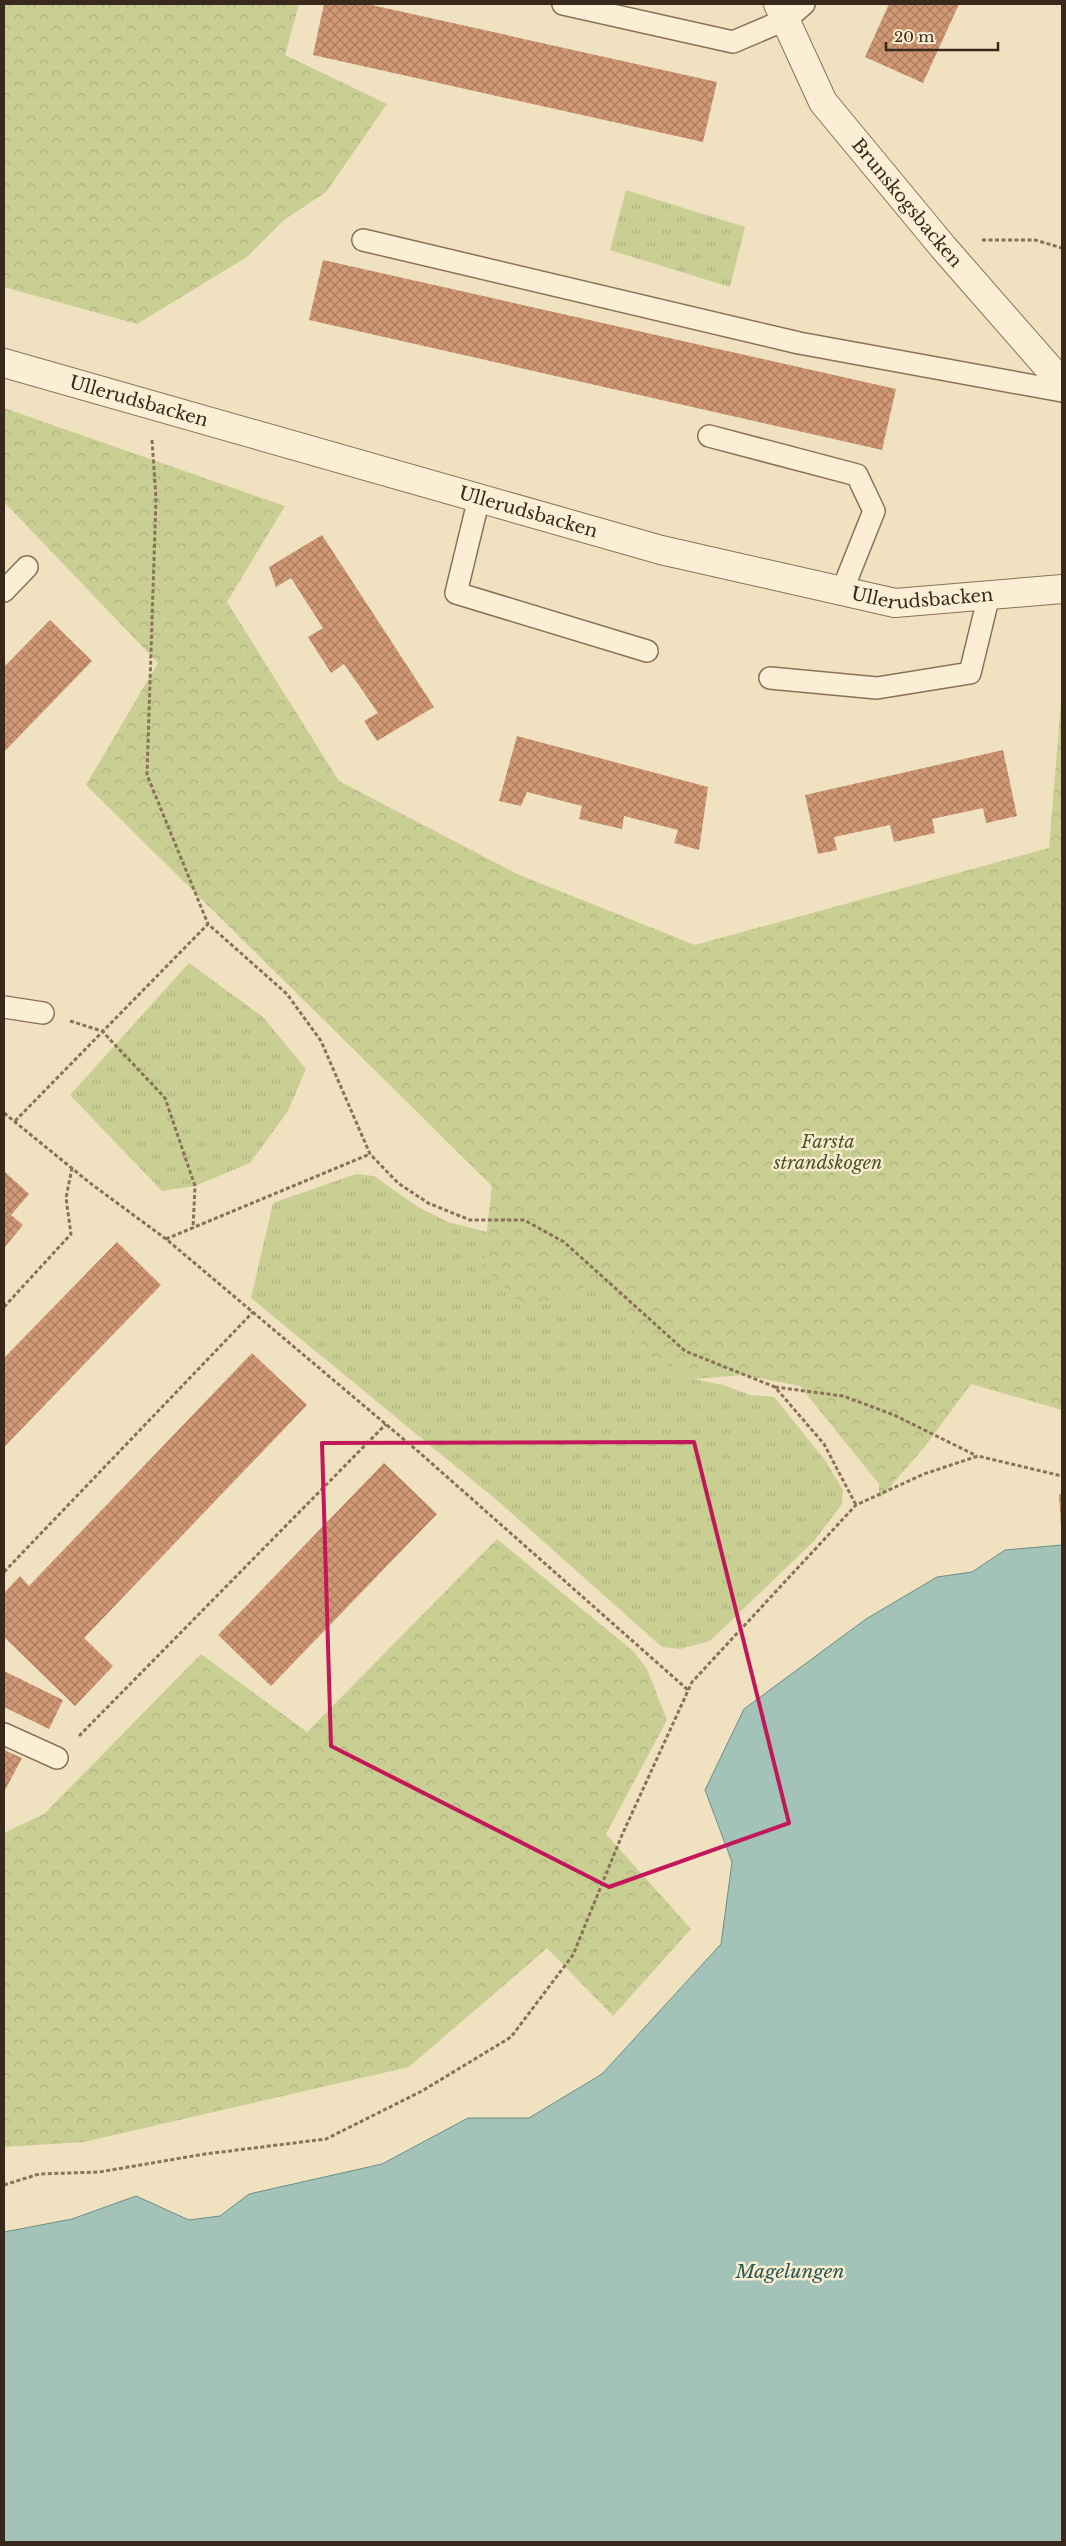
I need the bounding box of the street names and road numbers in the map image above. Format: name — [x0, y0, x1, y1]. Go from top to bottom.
street label: Brunskogsbacken — [847, 134, 967, 272]
street label: Ullerudsbacken — [67, 371, 210, 431]
street label: Ullerudsbacken — [456, 482, 600, 542]
street label: Ullerudsbacken — [849, 582, 994, 614]

